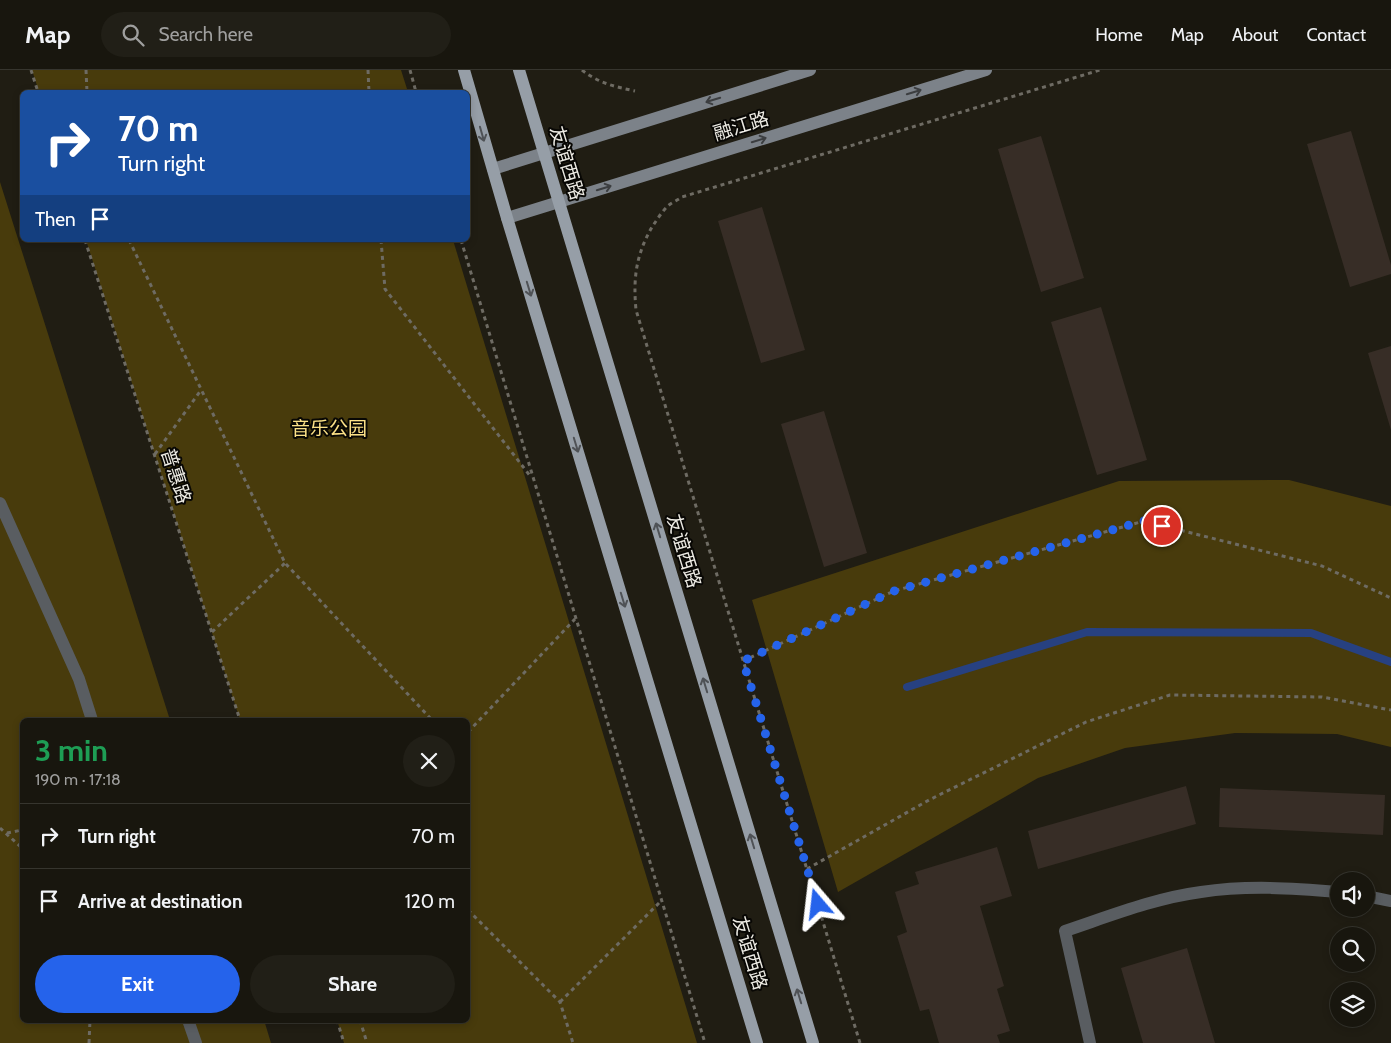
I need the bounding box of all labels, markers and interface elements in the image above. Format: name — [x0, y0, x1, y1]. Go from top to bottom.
search box — [101, 12, 451, 57]
text: Map — [25, 20, 71, 49]
icon: search — [119, 21, 147, 49]
text: Search here — [159, 23, 253, 46]
text: Home — [1095, 24, 1143, 46]
text: Map — [1171, 24, 1204, 46]
text: About — [1232, 24, 1278, 46]
text: Contact — [1306, 24, 1366, 46]
one-way arrow — [906, 87, 921, 96]
one-way arrow — [706, 95, 722, 105]
text: 70 m — [118, 107, 199, 150]
street label: 融江路 — [710, 107, 772, 145]
icon: right — [35, 110, 100, 175]
street label: 友谊西路 — [545, 123, 589, 203]
one-way arrow — [478, 125, 488, 141]
one-way arrow — [750, 135, 766, 144]
text: Turn right — [118, 150, 205, 177]
one-way arrow — [595, 182, 611, 192]
icon: arrive — [86, 205, 114, 233]
text: Then — [35, 208, 76, 231]
one-way arrow — [524, 281, 534, 297]
park label: 音乐公园 — [291, 417, 367, 440]
one-way arrow — [571, 436, 581, 452]
street label: 普惠路 — [156, 445, 196, 507]
pin — [1141, 505, 1183, 547]
street label: 友谊西路 — [662, 511, 706, 591]
icon: arrive — [1148, 512, 1176, 540]
one-way arrow — [652, 522, 662, 538]
one-way arrow — [618, 592, 628, 608]
one-way arrow — [699, 678, 709, 694]
text: 3 min — [35, 732, 108, 769]
button: close — [403, 735, 455, 787]
text: 190 m · 17:18 — [35, 770, 121, 789]
icon: right — [35, 822, 63, 850]
text: Turn right — [78, 825, 156, 848]
text: 70 m — [411, 825, 455, 848]
one-way arrow — [746, 833, 756, 849]
map controls — [1330, 872, 1375, 1027]
button: sound — [1330, 872, 1375, 917]
position arrow — [791, 877, 843, 929]
icon: arrive — [35, 887, 63, 915]
text: Arrive at destination — [78, 890, 242, 913]
text: 120 m — [405, 890, 455, 913]
street label: 友谊西路 — [728, 913, 772, 993]
button: search — [1330, 927, 1375, 972]
button: Exit — [35, 955, 240, 1013]
button: Share — [250, 955, 455, 1013]
button: layers — [1330, 982, 1375, 1027]
one-way arrow — [793, 989, 803, 1005]

